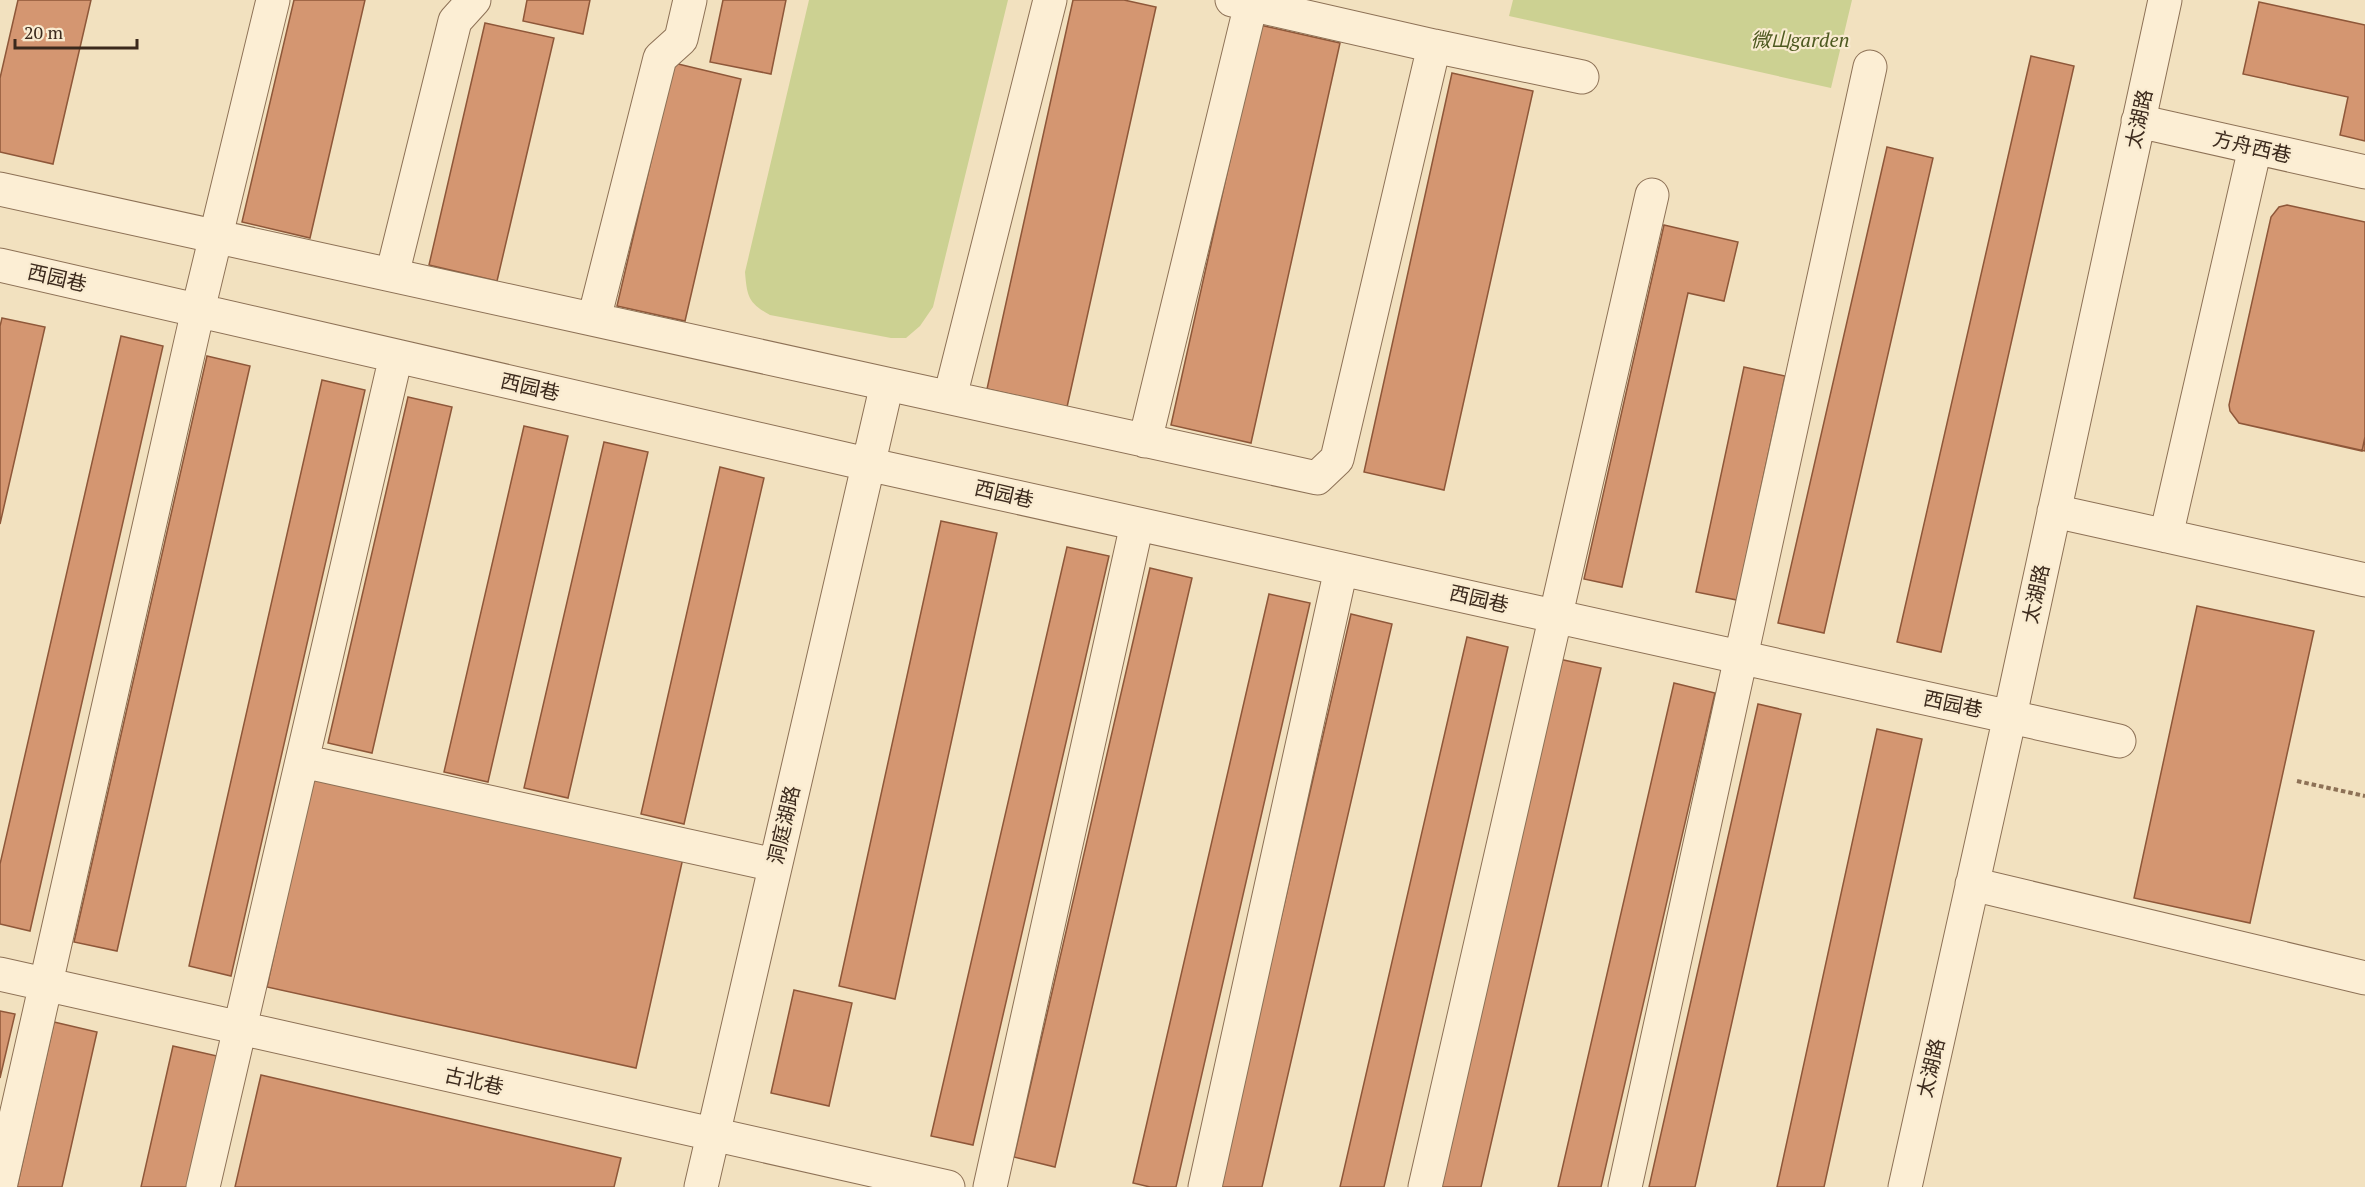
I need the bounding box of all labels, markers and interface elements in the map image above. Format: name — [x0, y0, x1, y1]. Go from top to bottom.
scale bar — [15, 12, 136, 50]
text: 20 m — [24, 20, 64, 44]
park label: 微山garden — [1751, 26, 1850, 53]
street label: 太湖路 — [2119, 87, 2158, 151]
street label: 方舟西巷 — [2210, 124, 2294, 169]
street label: 西园巷 — [25, 258, 89, 297]
street label: 西园巷 — [498, 367, 562, 406]
street label: 西园巷 — [972, 474, 1036, 513]
street label: 太湖路 — [2016, 562, 2055, 626]
street label: 西园巷 — [1447, 579, 1511, 618]
street label: 西园巷 — [1921, 684, 1985, 723]
street label: 洞庭湖路 — [761, 783, 806, 867]
street label: 太湖路 — [1911, 1036, 1950, 1100]
street label: 古北巷 — [442, 1061, 506, 1100]

